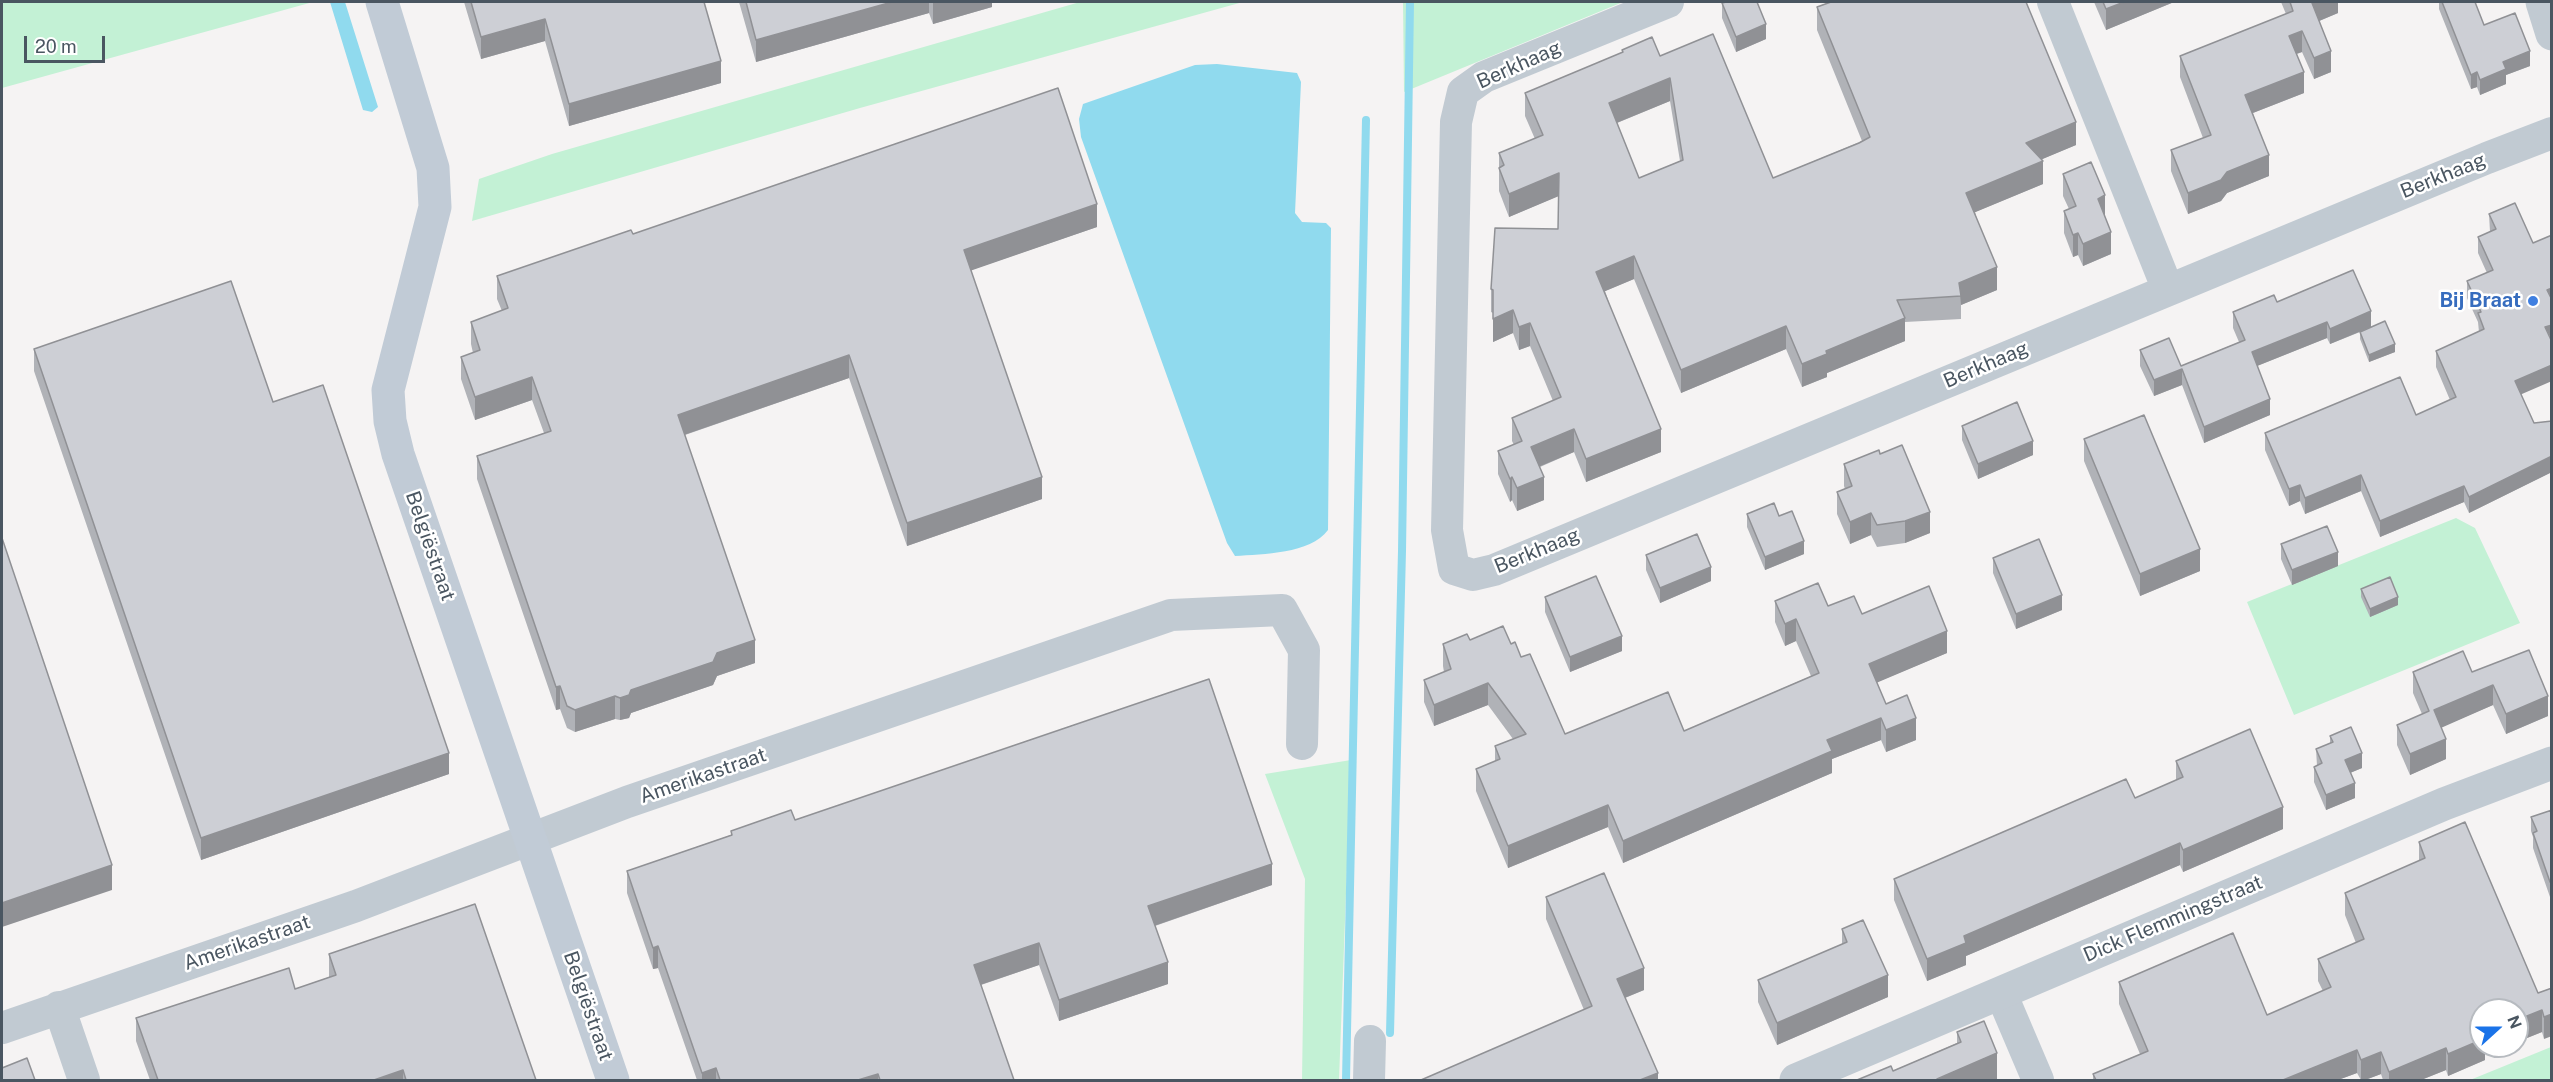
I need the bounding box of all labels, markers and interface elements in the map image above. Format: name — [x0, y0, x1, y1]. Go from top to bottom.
scale bar — [27, 24, 108, 62]
text: 20 m — [35, 36, 77, 57]
street label: Berkhaag — [1473, 36, 1565, 94]
street label: Berkhaag — [2397, 148, 2489, 204]
place label: Bij Braat — [2439, 289, 2521, 313]
marker: Bij Braat — [2526, 294, 2540, 308]
street label: Berkhaag — [1940, 336, 2032, 394]
street label: Belgiëstraat — [400, 488, 460, 604]
street label: Berkhaag — [1491, 523, 1583, 579]
street label: Amerikastraat — [637, 743, 769, 809]
street label: Dick Flemmingstraat — [2080, 870, 2266, 968]
street label: Amerikastraat — [181, 910, 313, 976]
street label: Belgiëstraat — [558, 948, 618, 1064]
north arrow — [2469, 998, 2529, 1058]
text: N — [2503, 1013, 2526, 1031]

